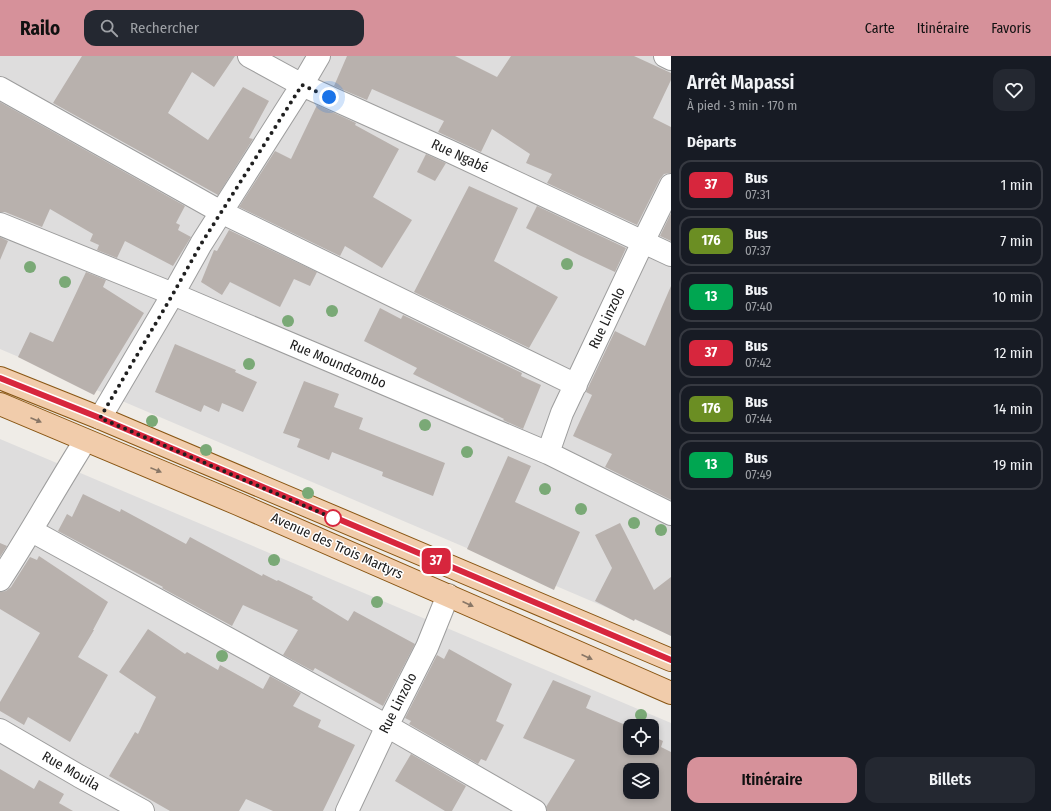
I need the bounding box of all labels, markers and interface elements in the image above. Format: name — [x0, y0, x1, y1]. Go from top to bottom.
search box — [84, 10, 364, 46]
text: Railo — [20, 17, 60, 40]
icon: search — [98, 17, 120, 39]
text: Rechercher — [130, 19, 199, 37]
text: Carte — [865, 20, 895, 37]
text: Itinéraire — [917, 20, 969, 37]
text: Favoris — [991, 20, 1031, 37]
button: heart — [993, 69, 1035, 111]
text: Arrêt Mapassi — [687, 71, 794, 94]
your location — [319, 87, 339, 107]
text: À pied · 3 min · 170 m — [687, 98, 797, 113]
text: Départs — [687, 133, 736, 151]
street label: Rue Ngabé — [429, 135, 491, 177]
text: Bus — [745, 169, 768, 187]
text: 37 — [705, 176, 717, 193]
text: 1 min — [1000, 176, 1033, 194]
text: 07:31 — [745, 187, 770, 202]
text: Bus — [745, 225, 768, 243]
text: 176 — [702, 232, 720, 249]
text: 7 min — [1000, 232, 1033, 250]
text: 07:37 — [745, 243, 771, 258]
text: Bus — [745, 281, 768, 299]
street label: Rue Linzolo — [585, 284, 629, 352]
text: 13 — [705, 288, 717, 305]
text: 10 min — [993, 288, 1033, 306]
text: 07:40 — [745, 299, 773, 314]
street label: Rue Moundzombo — [287, 336, 389, 392]
text: Bus — [745, 337, 768, 355]
text: 37 — [705, 344, 717, 361]
text: 12 min — [994, 344, 1033, 362]
text: 07:42 — [745, 355, 771, 370]
text: Bus — [745, 393, 768, 411]
text: 176 — [702, 400, 720, 417]
text: 14 min — [993, 400, 1033, 418]
text: 07:44 — [745, 411, 772, 426]
one-way arrow — [30, 417, 42, 423]
text: Bus — [745, 449, 768, 467]
text: 13 — [705, 456, 717, 473]
text: 19 min — [993, 456, 1033, 474]
one-way arrow — [150, 467, 162, 473]
text: 07:49 — [745, 467, 772, 482]
street label: Avenue des Trois Martyrs — [268, 509, 406, 583]
unlabelled marker — [324, 509, 342, 527]
line badge: 37 — [418, 548, 454, 574]
text: 37 — [430, 552, 442, 569]
one-way arrow — [463, 601, 474, 607]
one-way arrow — [581, 654, 593, 660]
street label: Rue Linzolo — [375, 670, 421, 736]
map controls — [623, 719, 659, 799]
button: locate — [623, 719, 659, 755]
street label: Rue Mouila — [39, 748, 103, 794]
button: Itinéraire — [687, 757, 857, 803]
button: Billets — [865, 757, 1035, 803]
button: layers — [623, 763, 659, 799]

